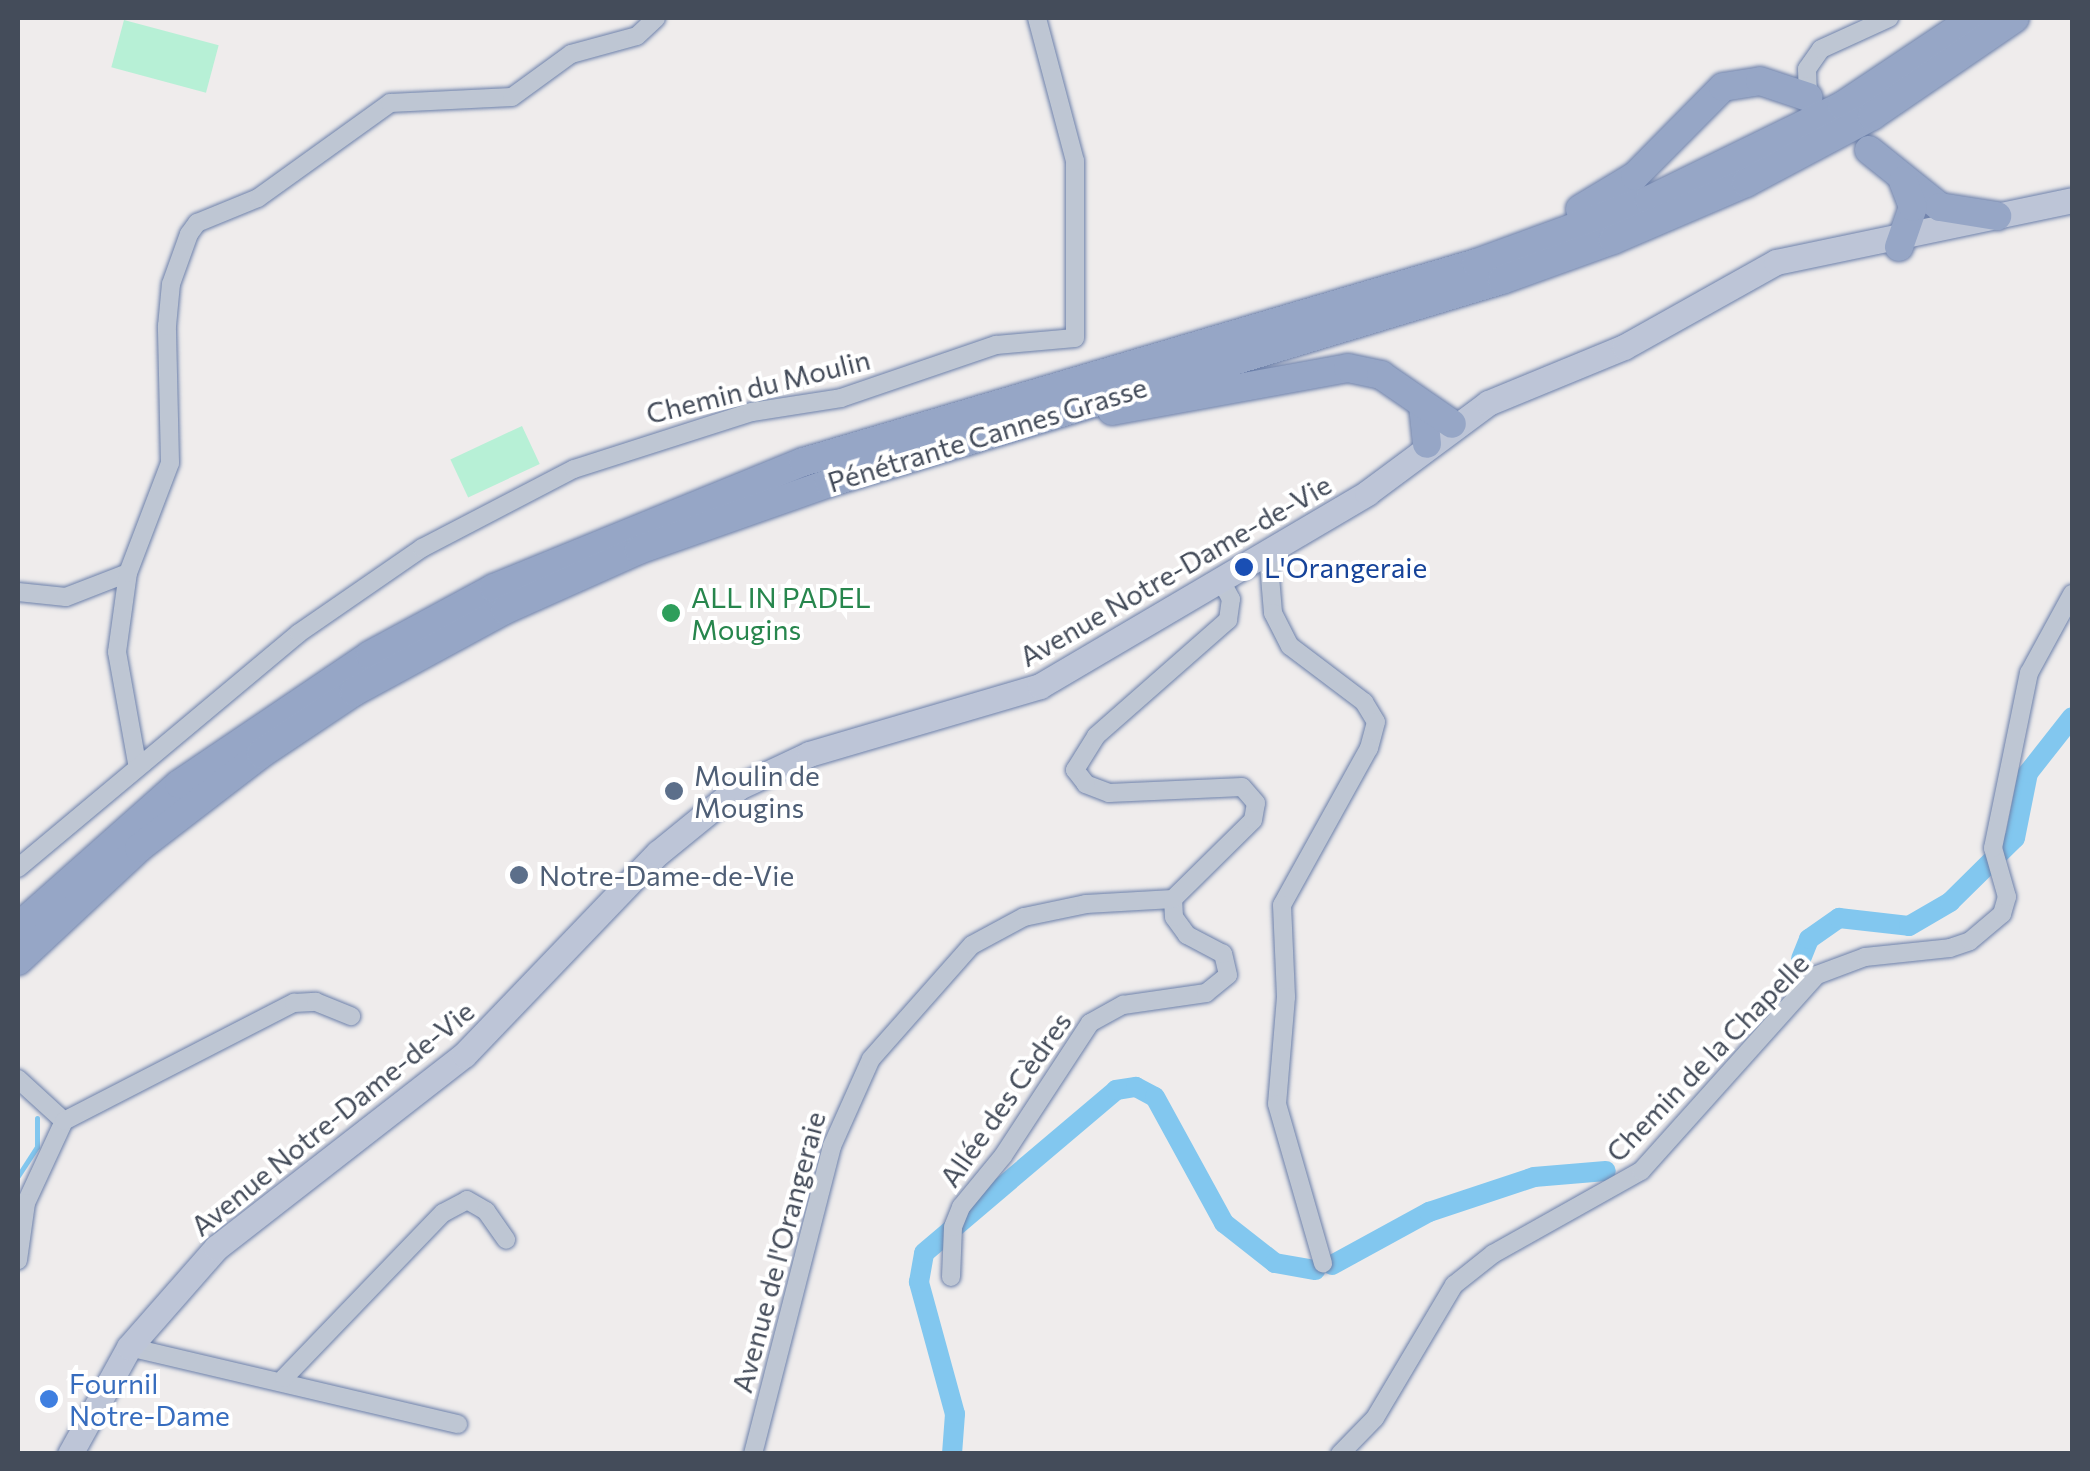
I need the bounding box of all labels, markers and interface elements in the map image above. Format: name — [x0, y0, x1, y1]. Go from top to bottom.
street label: Chemin du Moulin — [643, 342, 873, 430]
street label: Pénétrante Cannes Grasse — [823, 369, 1151, 499]
street label: Avenue Notre-Dame-de-Vie — [1013, 467, 1337, 673]
place label: L'Orangeraie — [1264, 550, 1427, 584]
marker: L'Orangeraie — [1233, 556, 1255, 578]
place label: ALL IN PADEL Mougins — [691, 580, 871, 646]
marker: ALL IN PADEL Mougins — [660, 602, 682, 624]
place label: Moulin de Mougins — [694, 758, 820, 824]
marker: Moulin de Mougins — [663, 780, 685, 802]
place label: Notre-Dame-de-Vie — [539, 858, 794, 892]
marker: Notre-Dame-de-Vie — [508, 864, 530, 886]
street label: Chemin de la Chapelle — [1599, 946, 1815, 1168]
street label: Avenue Notre-Dame-de-Vie — [184, 994, 480, 1242]
street label: Allée des Cèdres — [932, 1005, 1078, 1193]
street label: Avenue de l'Orangeraie — [724, 1108, 832, 1396]
place label: Fournil Notre-Dame — [69, 1366, 230, 1432]
marker: Fournil Notre-Dame — [38, 1388, 60, 1410]

